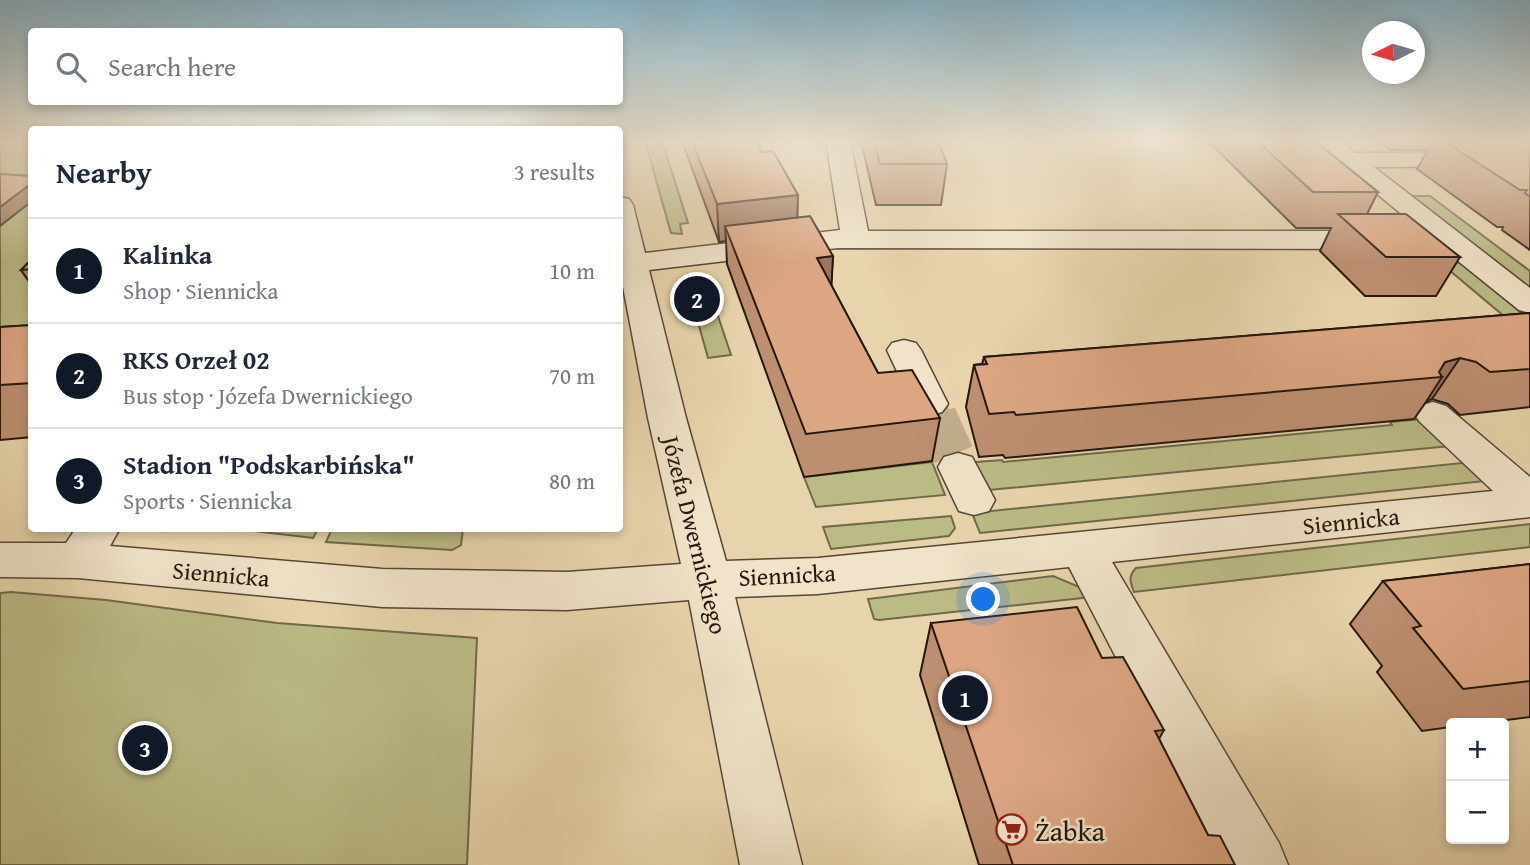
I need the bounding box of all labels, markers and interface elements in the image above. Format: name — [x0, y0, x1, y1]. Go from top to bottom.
north arrow — [1362, 21, 1425, 84]
search box — [28, 28, 623, 105]
text: Search here — [108, 47, 236, 86]
icon: search — [52, 48, 90, 86]
text: Nearby — [56, 150, 152, 194]
text: 3 results — [514, 155, 595, 188]
text: Kalinka — [123, 235, 212, 274]
text: 1 — [73, 254, 85, 287]
text: 10 m — [549, 254, 595, 287]
pin: 2 — [674, 273, 720, 325]
text: Shop · Siennicka — [123, 274, 278, 307]
text: RKS Orzeł 02 — [123, 340, 270, 379]
text: 2 — [73, 359, 85, 392]
text: 70 m — [549, 359, 595, 392]
text: Bus stop · Józefa Dwernickiego — [123, 379, 413, 412]
street label: Józefa Dwernickiego — [653, 429, 737, 638]
text: Stadion "Podskarbińska" — [123, 445, 415, 484]
text: 3 — [73, 464, 85, 497]
text: 80 m — [549, 464, 595, 497]
text: Sports · Siennicka — [123, 484, 292, 517]
street label: Siennicka — [1301, 498, 1402, 543]
street label: Siennicka — [171, 552, 272, 596]
street label: Siennicka — [738, 555, 837, 595]
your location — [966, 582, 1000, 616]
pin: 1 — [942, 672, 988, 724]
map controls — [1446, 718, 1509, 844]
button: + — [1446, 718, 1509, 781]
pin: 3 — [122, 722, 168, 774]
button: − — [1446, 781, 1509, 844]
place label: Żabka — [1035, 810, 1106, 851]
supermarket icon: Żabka — [995, 813, 1029, 847]

